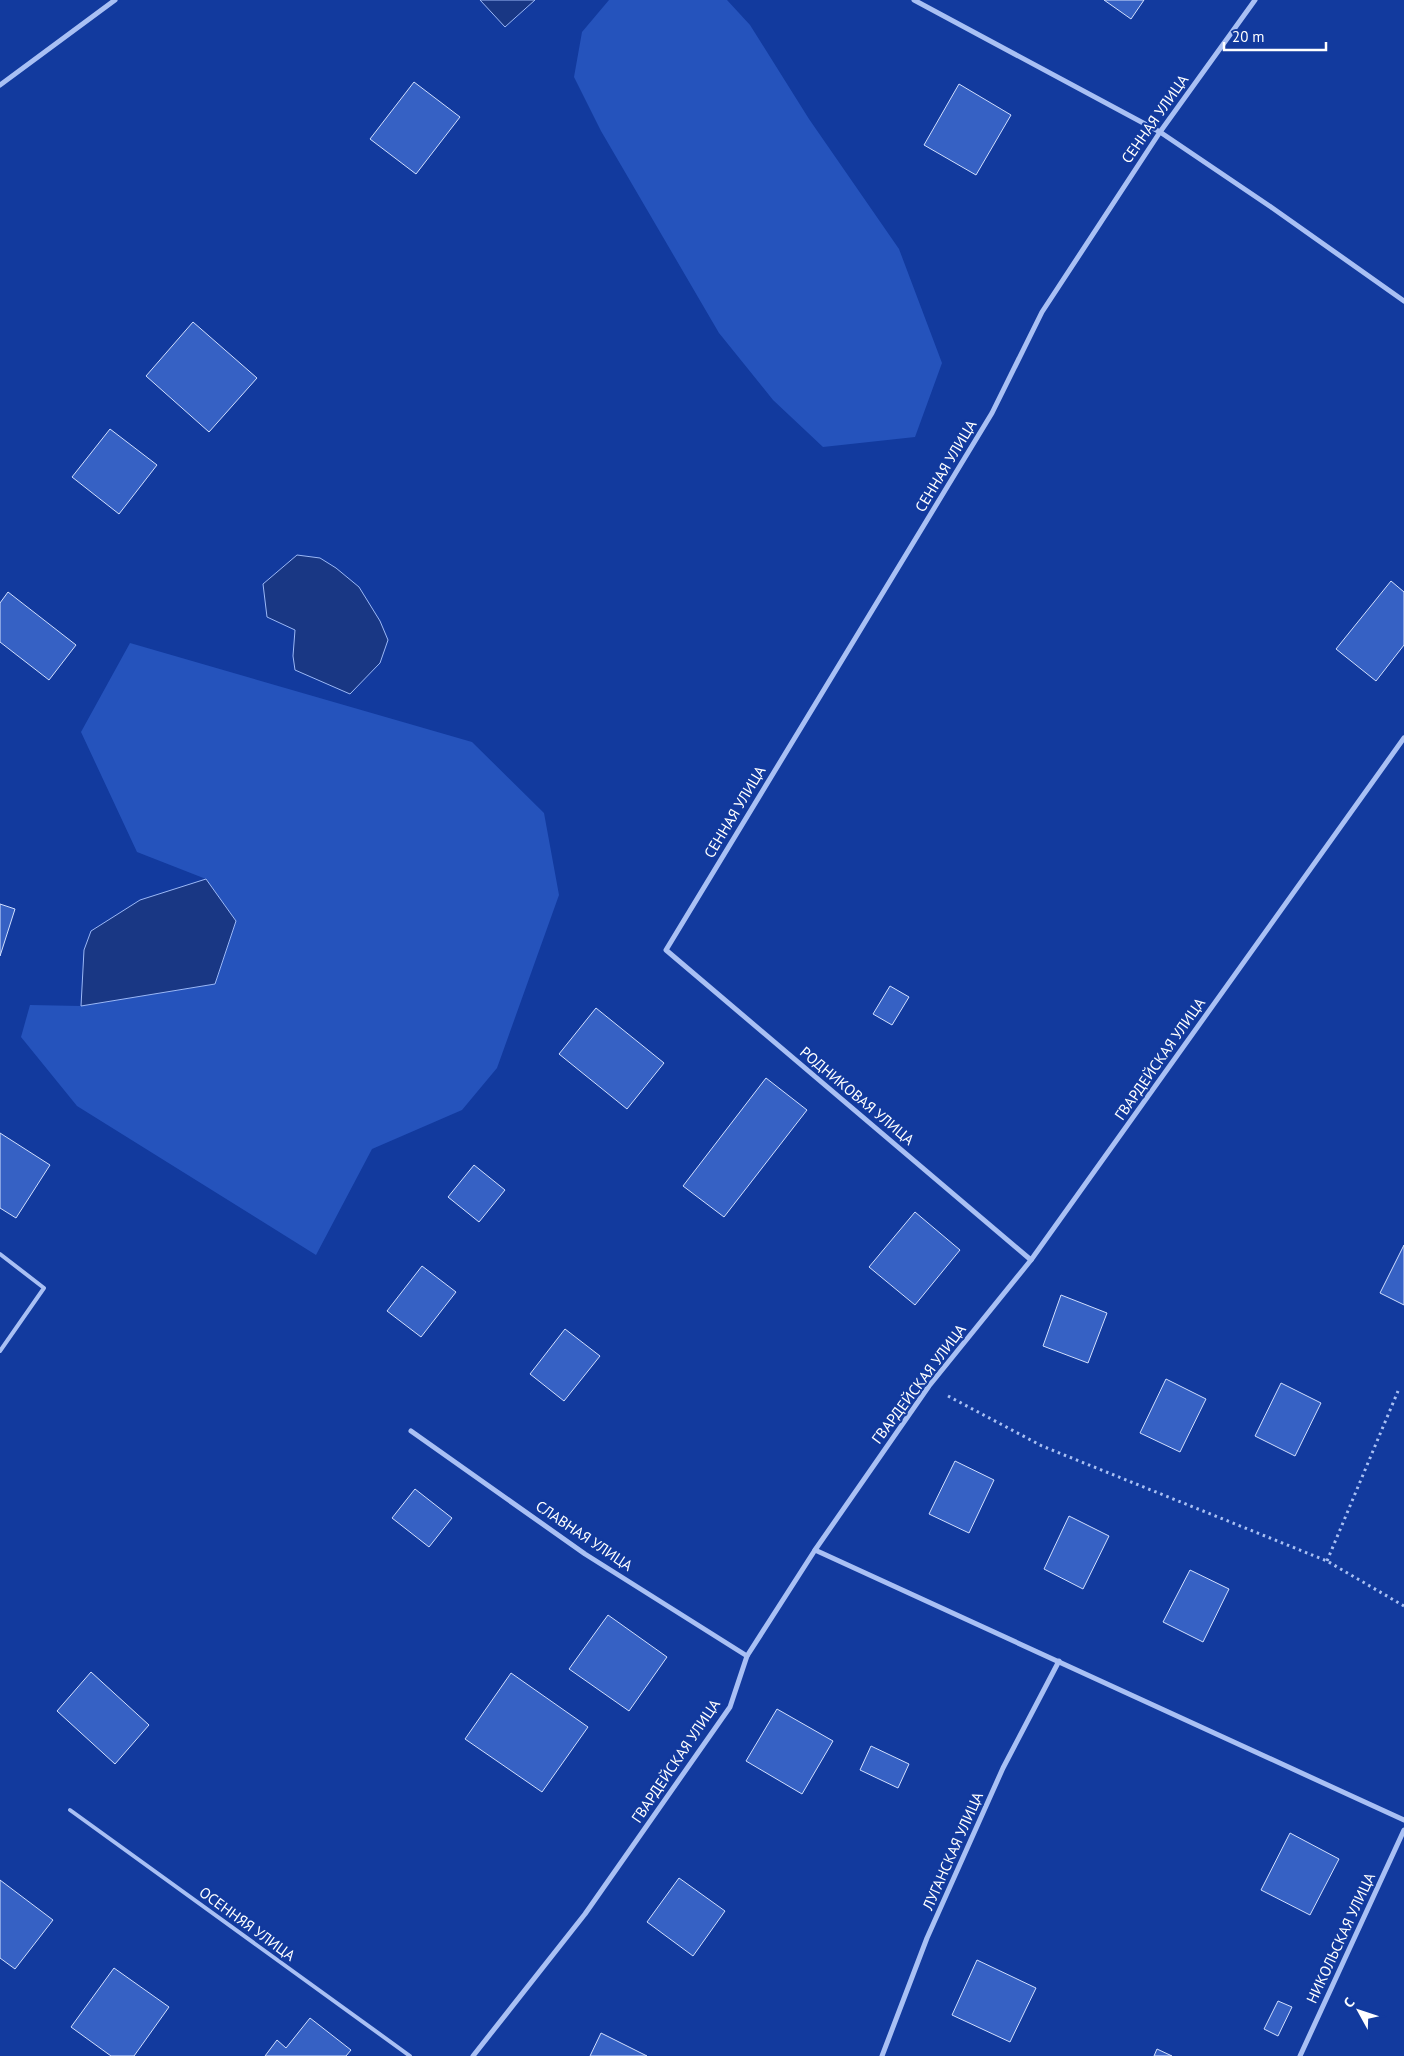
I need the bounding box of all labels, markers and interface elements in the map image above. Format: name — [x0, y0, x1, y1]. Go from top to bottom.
scale bar — [1224, 20, 1326, 52]
text: 20 m — [1232, 27, 1265, 46]
street label: СЕННАЯ УЛИЦА — [1117, 70, 1192, 167]
street label: СЕННАЯ УЛИЦА — [911, 416, 981, 515]
street label: СЕННАЯ УЛИЦА — [700, 762, 770, 861]
street label: ГВАРДЕЙСКАЯ УЛИЦА — [1110, 994, 1209, 1124]
street label: РОДНИКОВАЯ УЛИЦА — [796, 1042, 919, 1149]
street label: ГВАРДЕЙСКАЯ УЛИЦА — [867, 1320, 970, 1447]
street label: СЛАВНАЯ УЛИЦА — [532, 1496, 637, 1575]
street label: ГВАРДЕЙСКАЯ УЛИЦА — [627, 1695, 724, 1826]
street label: ЛУГАНСКАЯ УЛИЦА — [918, 1789, 987, 1914]
street label: НИКОЛЬСКАЯ УЛИЦА — [1303, 1870, 1379, 2006]
street label: ОСЕННЯЯ УЛИЦА — [196, 1882, 299, 1965]
north arrow — [1334, 1986, 1384, 2036]

